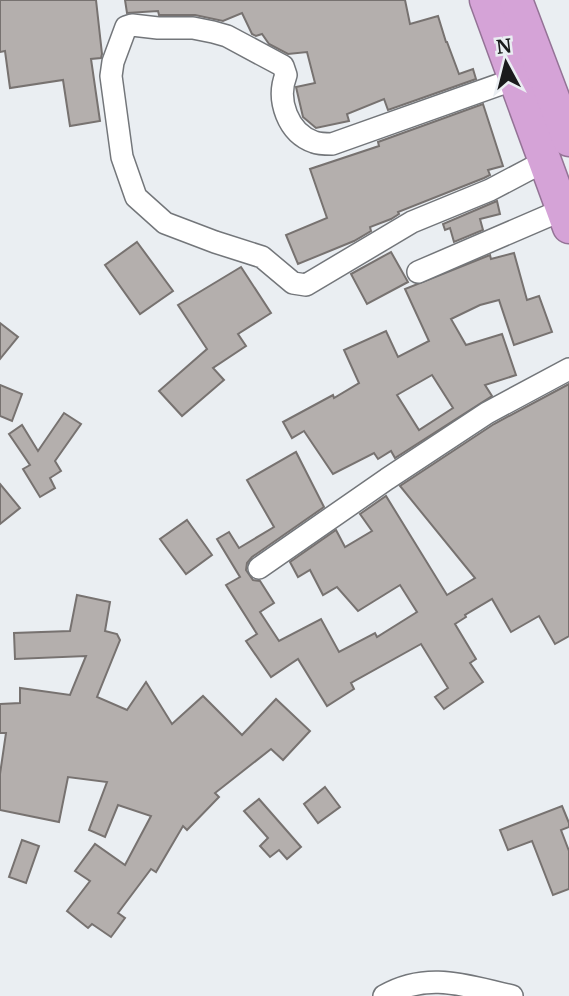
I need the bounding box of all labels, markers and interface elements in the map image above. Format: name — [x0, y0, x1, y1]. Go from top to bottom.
north arrow — [471, 28, 541, 98]
text: N — [495, 33, 513, 59]

